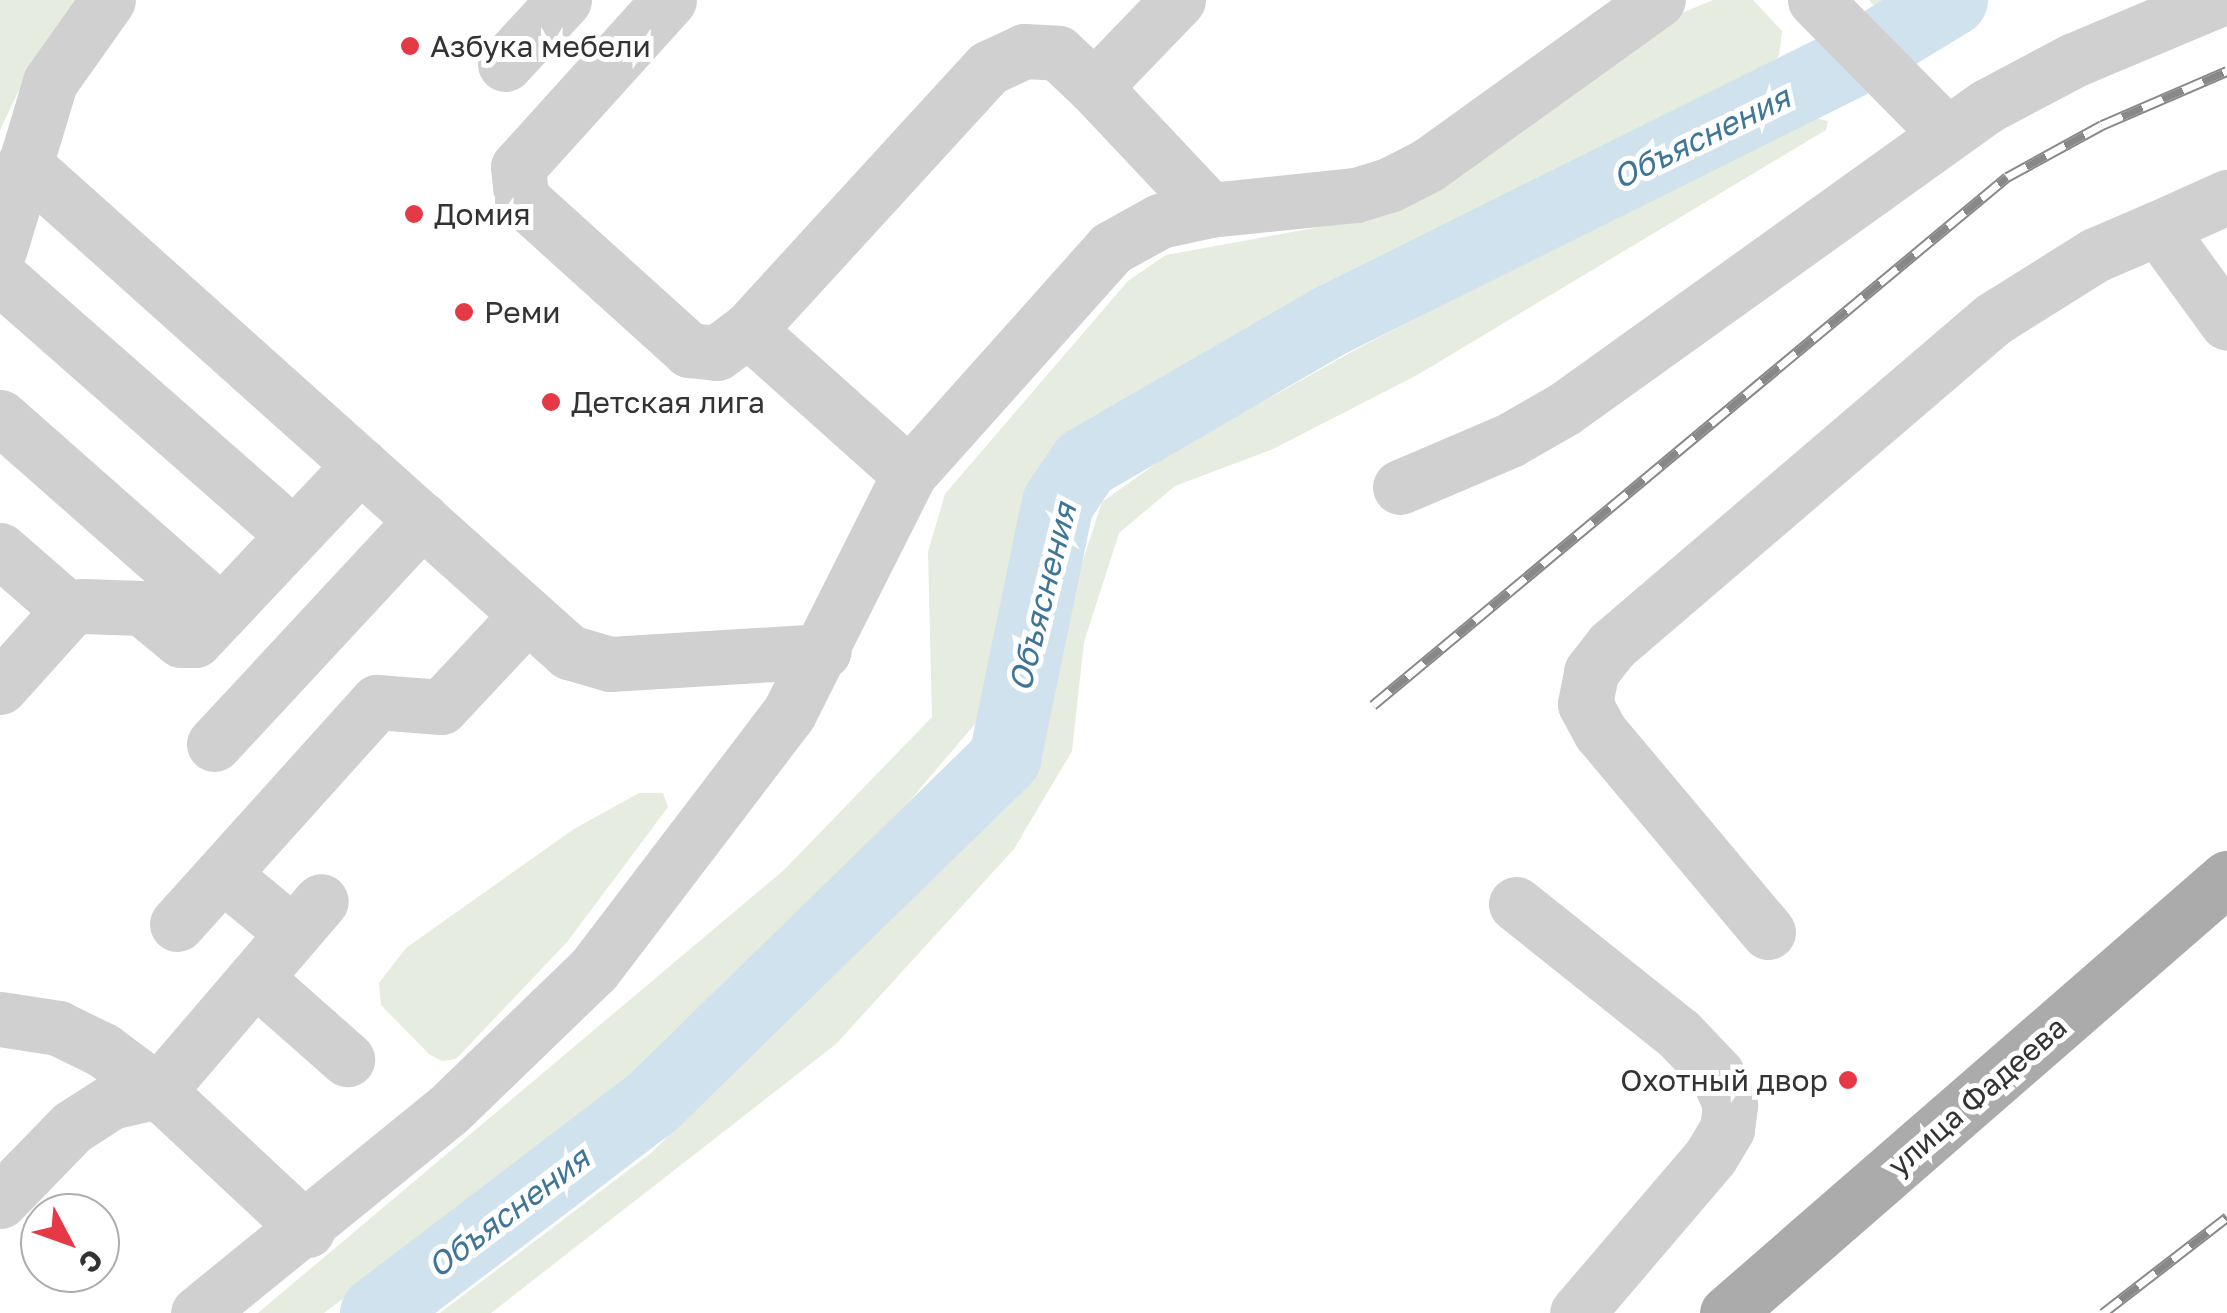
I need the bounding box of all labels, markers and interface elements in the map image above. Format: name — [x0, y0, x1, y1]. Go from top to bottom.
place label: Азбука мебели — [430, 28, 651, 64]
marker: Азбука мебели — [399, 35, 421, 57]
water label: Объяснения — [1606, 77, 1796, 197]
place label: Домия — [434, 196, 531, 232]
marker: Домия — [403, 203, 425, 225]
place label: Реми — [484, 294, 561, 330]
marker: Реми — [453, 301, 475, 323]
place label: Детская лига — [571, 384, 765, 420]
marker: Детская лига — [540, 391, 562, 413]
water label: Объяснения — [1000, 499, 1084, 695]
street label: улица Фадеева — [1880, 1009, 2074, 1183]
place label: Охотный двор — [1620, 1062, 1828, 1098]
marker: Охотный двор — [1837, 1069, 1859, 1091]
water label: Объяснения — [419, 1139, 597, 1285]
north arrow — [20, 1193, 120, 1293]
text: С — [73, 1243, 110, 1280]

